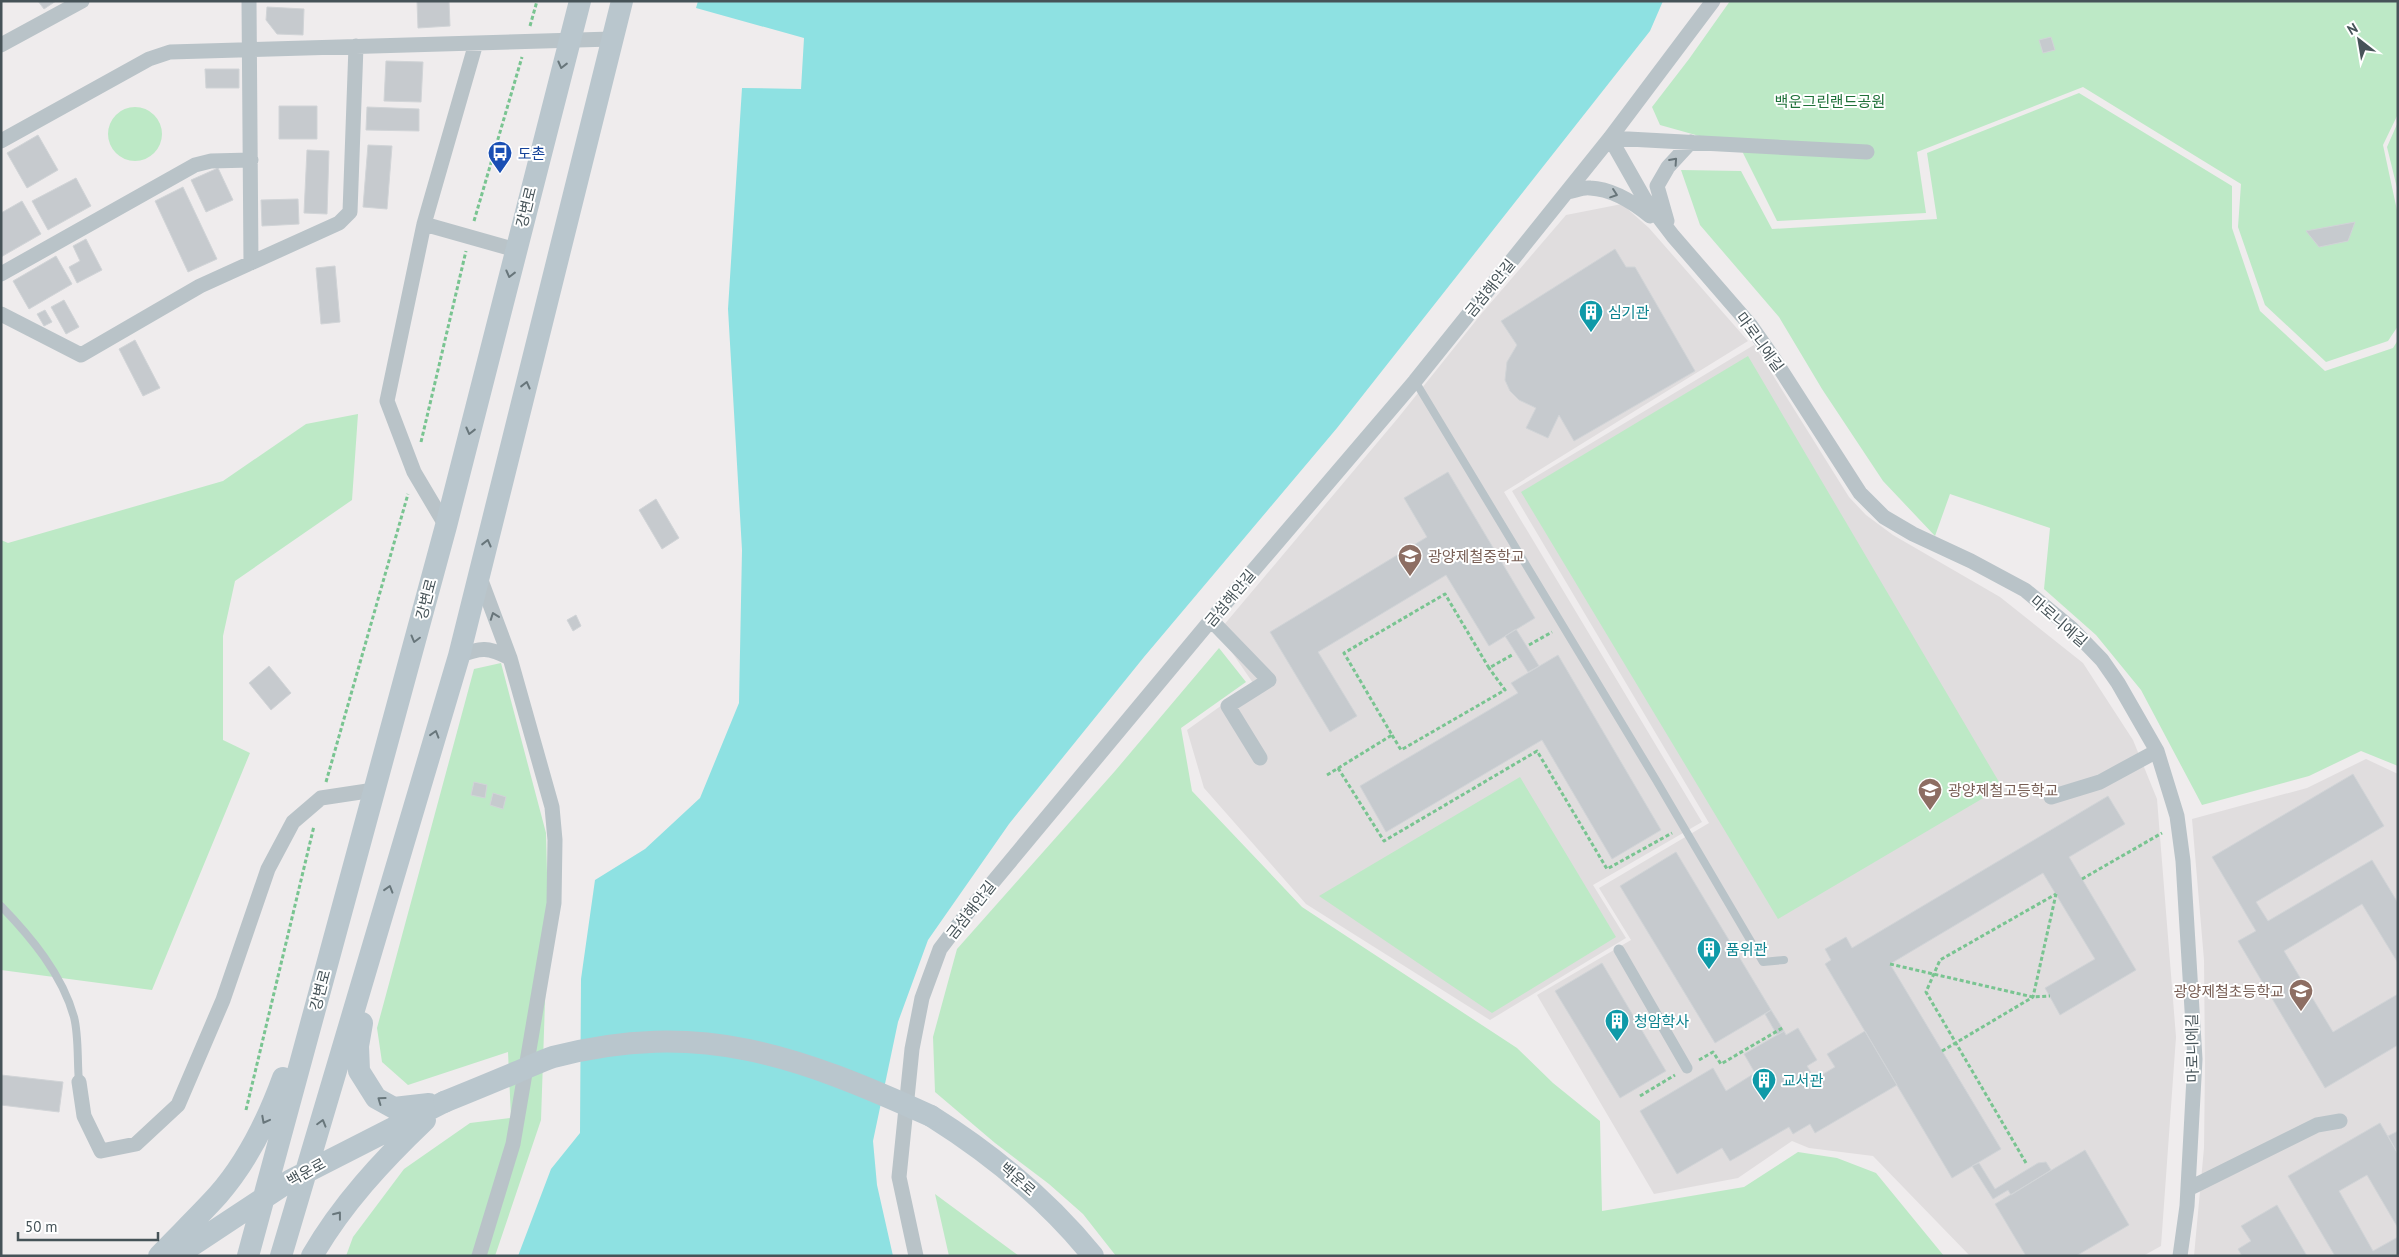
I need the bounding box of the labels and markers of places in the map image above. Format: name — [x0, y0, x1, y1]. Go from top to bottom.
bus stop icon: 도촌 — [487, 140, 513, 174]
place label: 도촌 — [518, 144, 546, 163]
building icon: 심기관 — [1578, 299, 1604, 333]
place label: 심기관 — [1608, 303, 1650, 322]
school or university icon: 광양제철중학교 — [1397, 543, 1423, 577]
place label: 광양제철중학교 — [1428, 547, 1525, 566]
school or university icon: 광양제철고등학교 — [1917, 777, 1943, 811]
place label: 광양제철고등학교 — [1948, 781, 2058, 800]
building icon: 품위관 — [1696, 936, 1722, 970]
place label: 품위관 — [1726, 940, 1768, 959]
school or university icon: 광양제철초등학교 — [2288, 978, 2314, 1012]
place label: 광양제철초등학교 — [2174, 982, 2284, 1001]
building icon: 청암학사 — [1604, 1008, 1630, 1042]
place label: 청암학사 — [1634, 1012, 1689, 1031]
building icon: 교서관 — [1751, 1067, 1777, 1101]
place label: 교서관 — [1782, 1071, 1824, 1090]

